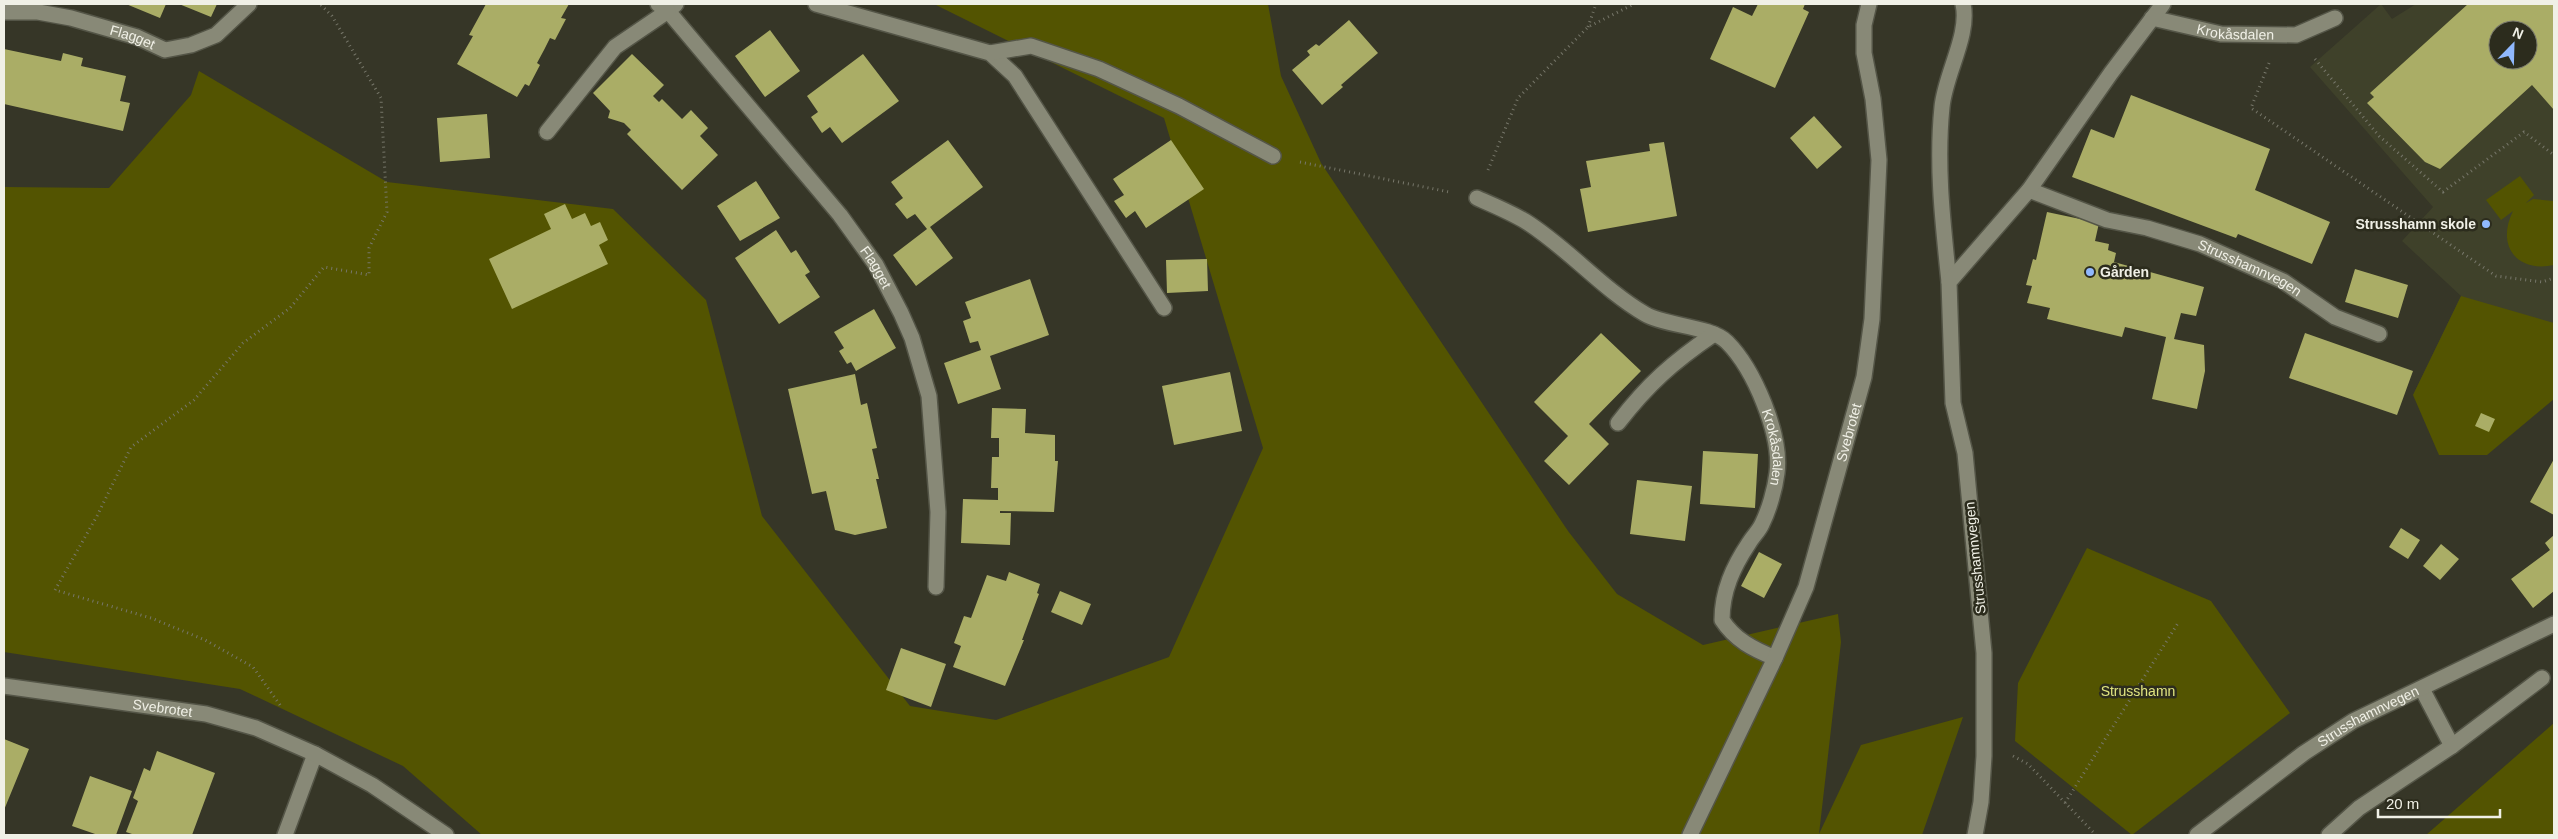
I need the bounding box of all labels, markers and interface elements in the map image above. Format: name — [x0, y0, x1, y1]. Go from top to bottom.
north arrow — [2488, 20, 2538, 70]
street label: Krokåsdalen — [2195, 21, 2274, 43]
street label: Flagget — [108, 22, 158, 52]
text: N — [2510, 24, 2526, 42]
place label: Strusshamn skole — [2355, 216, 2476, 232]
marker: Strusshamn skole — [2480, 218, 2492, 230]
street label: Strusshamnvegen — [2196, 236, 2305, 299]
street label: Flagget — [857, 243, 895, 291]
place label: Gården — [2100, 264, 2149, 280]
marker: Gården — [2084, 266, 2096, 278]
street label: Svebrotet — [1833, 401, 1864, 464]
street label: Krokåsdalen — [1759, 407, 1786, 487]
street label: Strusshamnvegen — [1961, 501, 1989, 615]
street label: Strusshamnvegen — [2314, 682, 2421, 750]
park label: Strusshamn — [2101, 683, 2175, 699]
street label: Svebrotet — [132, 696, 193, 720]
scale bar — [2378, 786, 2500, 818]
text: 20 m — [2386, 795, 2419, 812]

